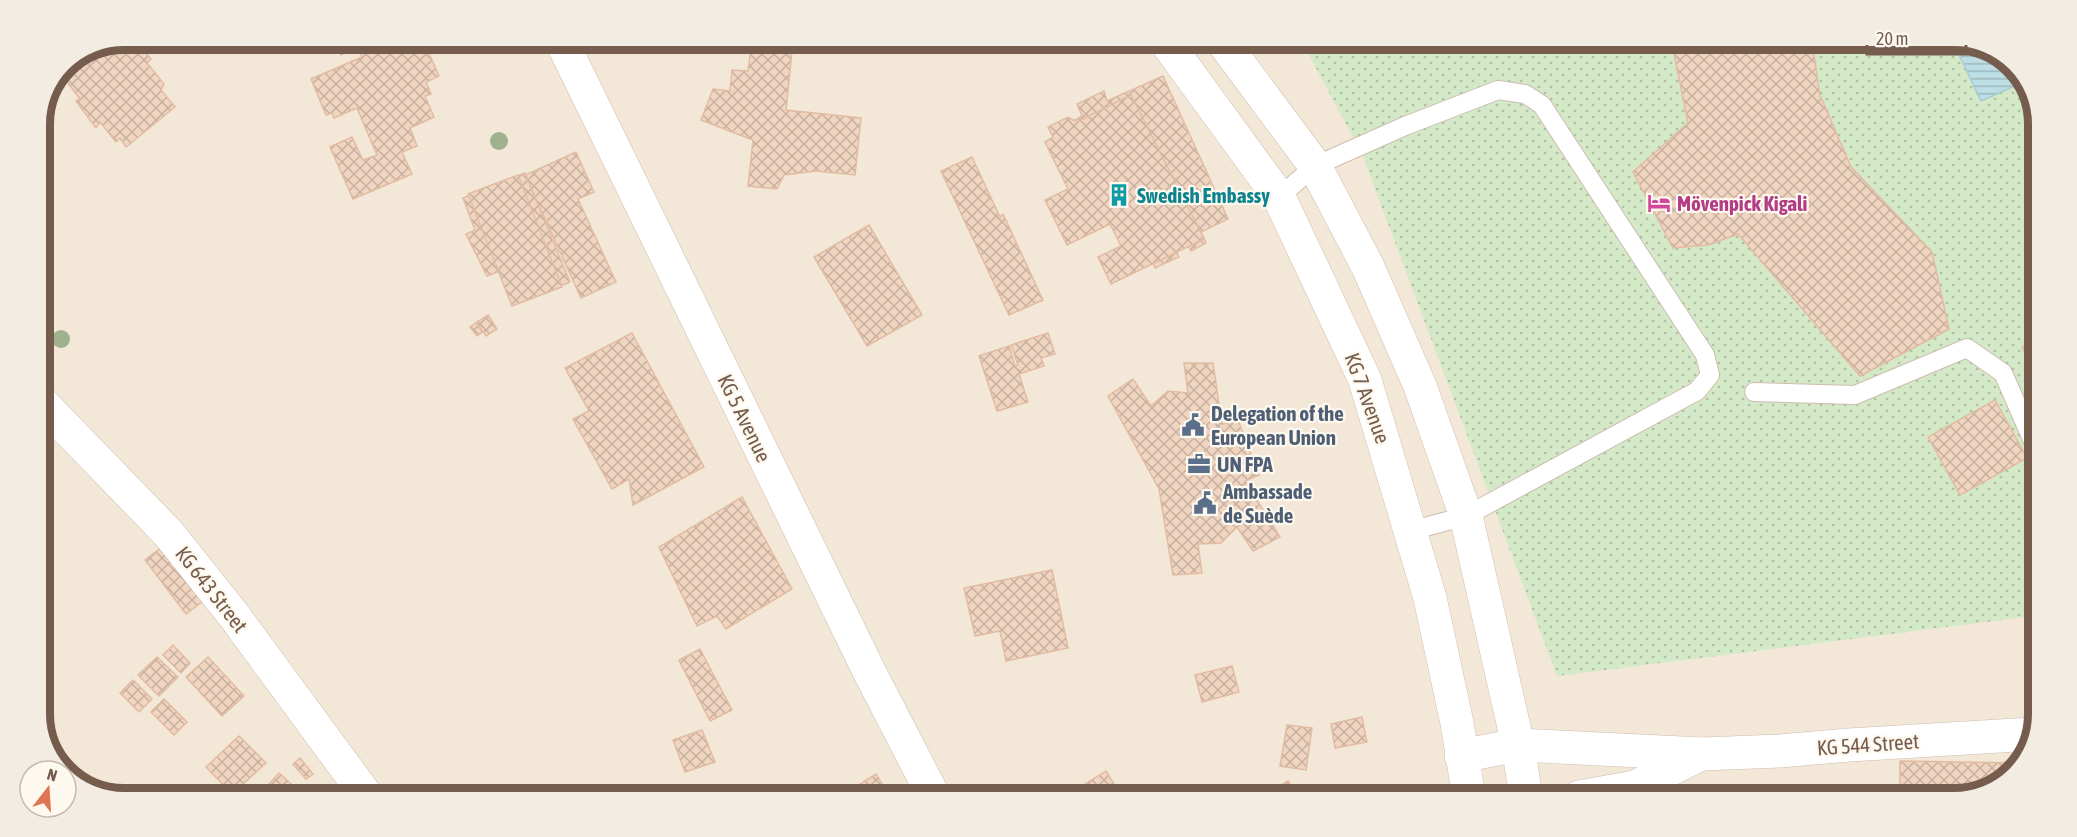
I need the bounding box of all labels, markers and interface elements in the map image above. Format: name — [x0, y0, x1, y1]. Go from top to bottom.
scale bar — [1867, 18, 1966, 56]
text: 20 m — [1876, 28, 1908, 49]
building icon: Swedish Embassy — [1106, 182, 1132, 208]
place label: Swedish Embassy — [1137, 183, 1270, 207]
hotel icon: Mövenpick Kigali — [1646, 190, 1672, 216]
place label: Mövenpick Kigali — [1677, 191, 1807, 215]
street label: KG 7 Avenue — [1341, 349, 1395, 447]
street label: KG 5 Avenue — [713, 370, 777, 466]
place label: Delegation of the European Union — [1211, 401, 1344, 449]
public building icon: Delegation of the European Union — [1180, 412, 1206, 438]
office icon: UN FPA — [1186, 451, 1212, 477]
place label: UN FPA — [1217, 452, 1274, 476]
place label: Ambassade de Suède — [1222, 479, 1312, 527]
public building icon: Ambassade de Suède — [1192, 490, 1218, 516]
street label: KG 643 Street — [171, 541, 253, 637]
street label: KG 544 Street — [1816, 728, 1920, 760]
north arrow — [18, 759, 78, 819]
text: N — [45, 765, 60, 785]

